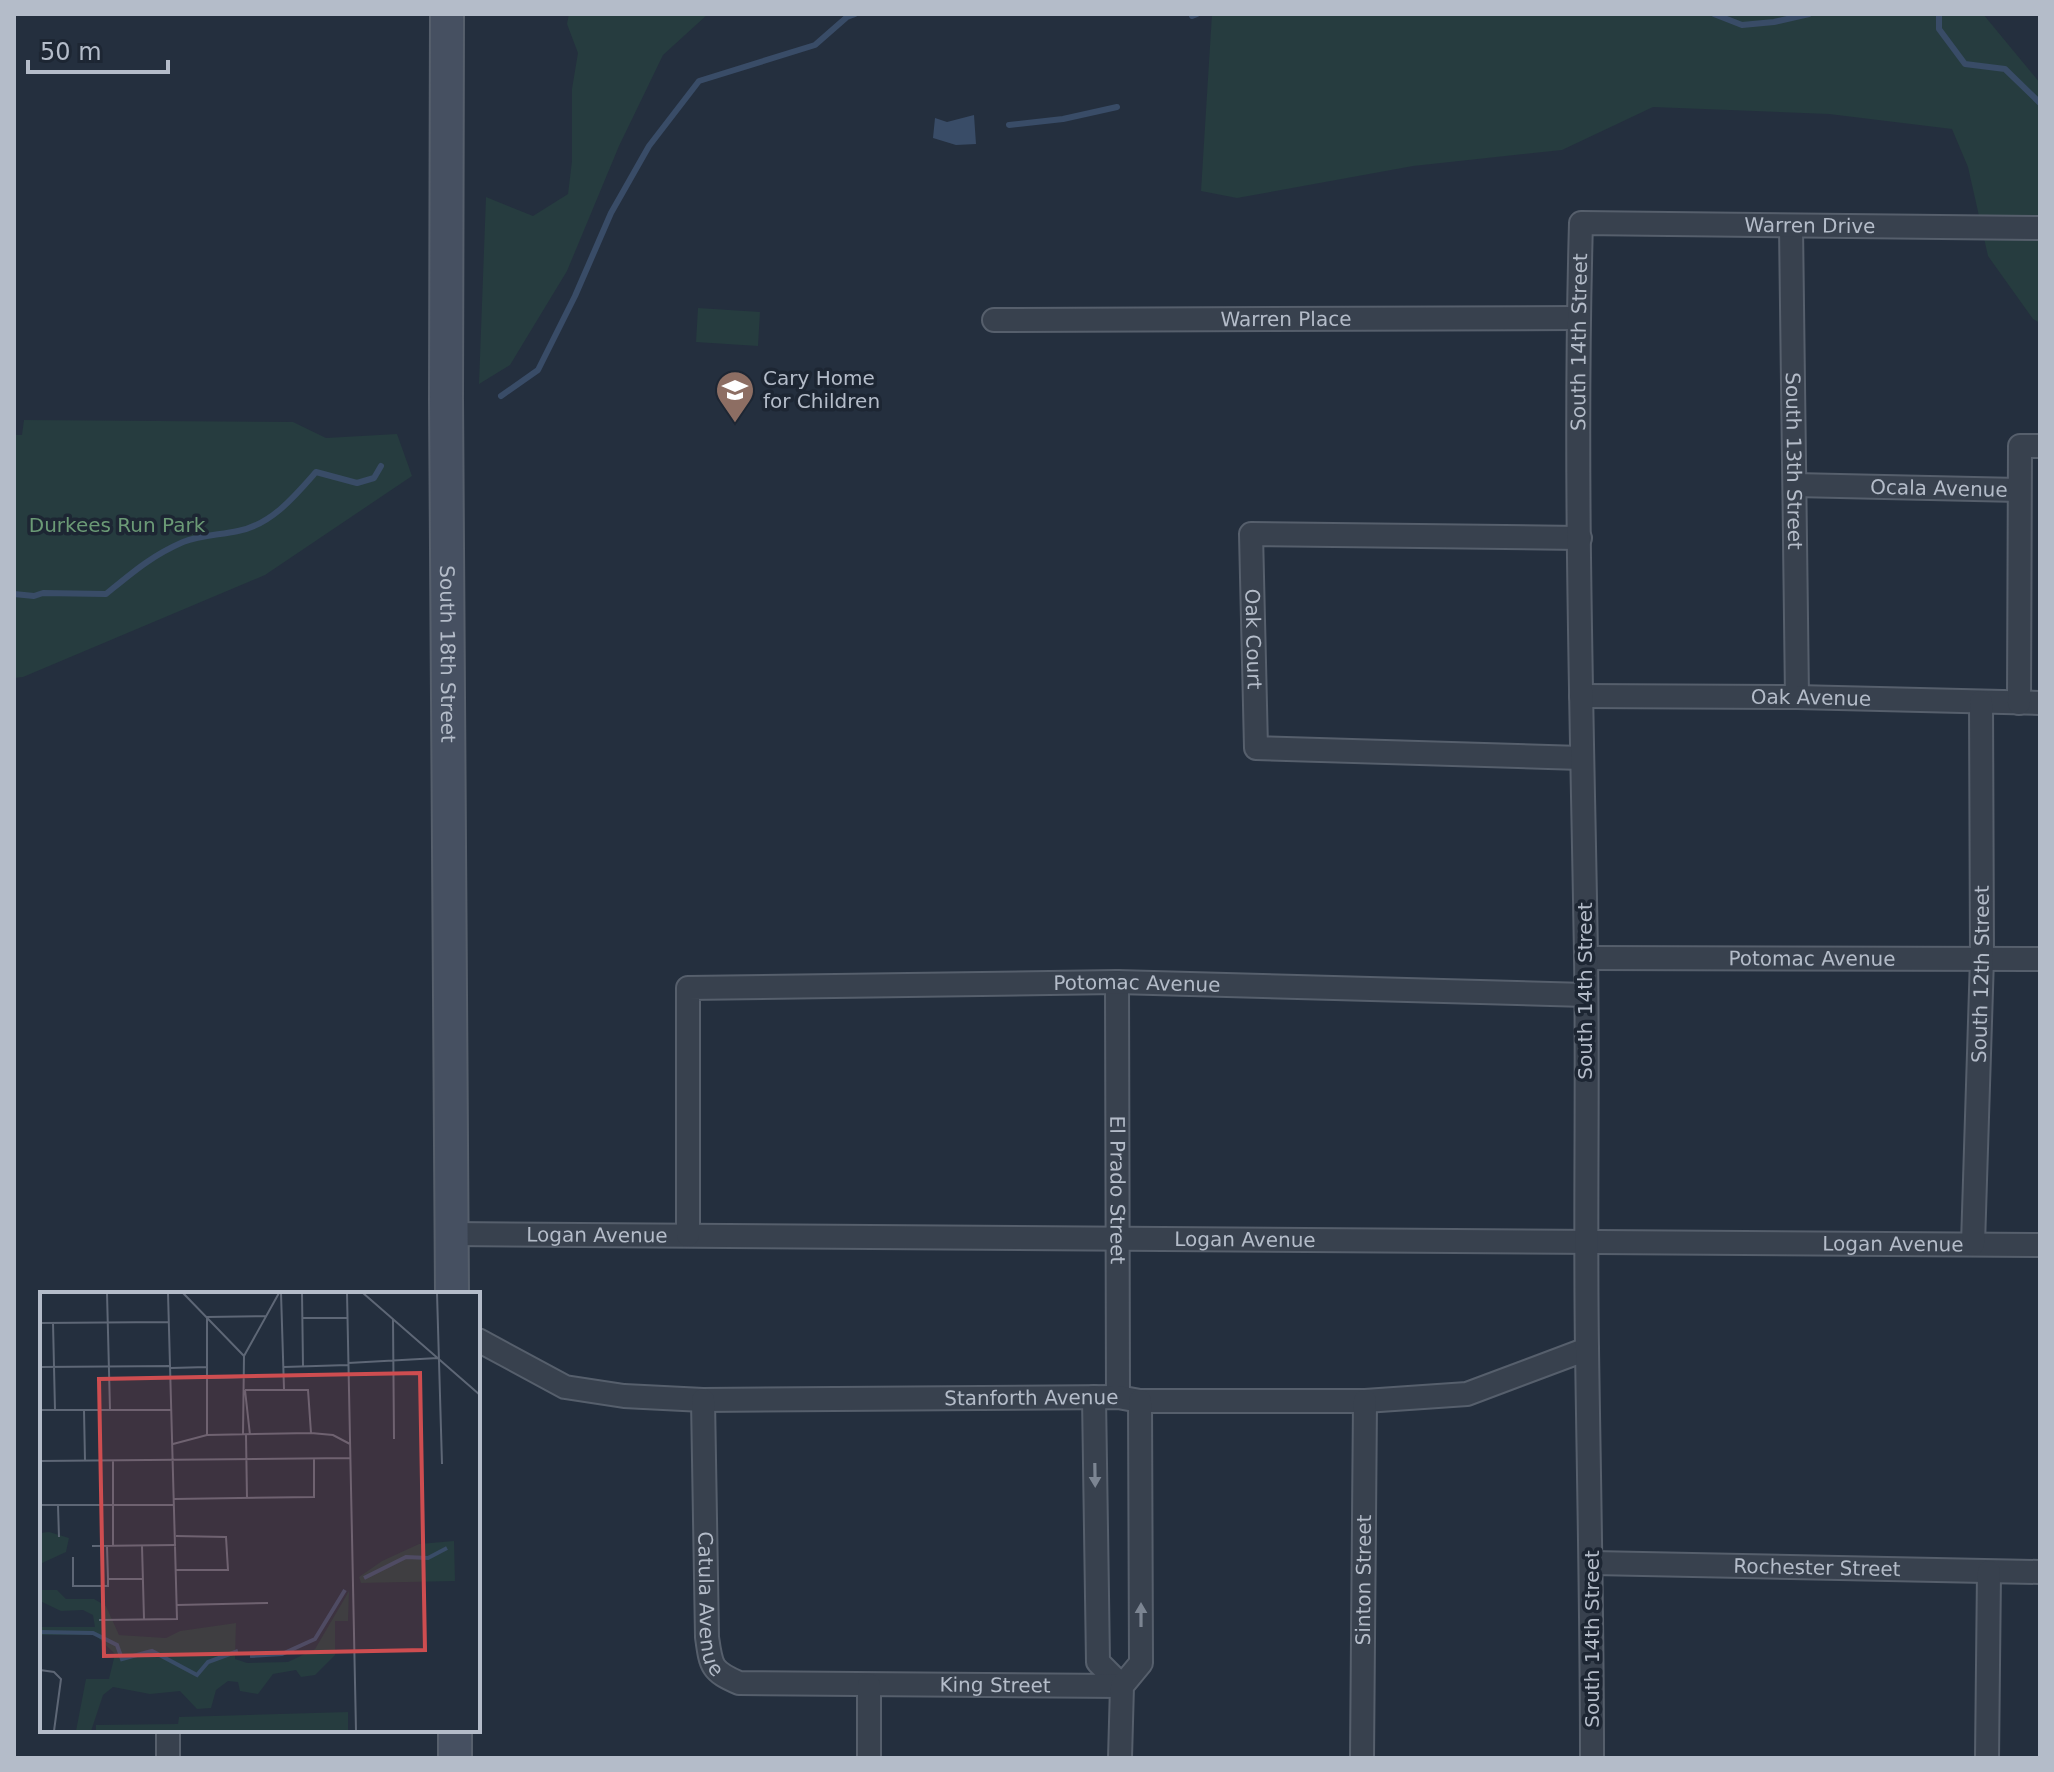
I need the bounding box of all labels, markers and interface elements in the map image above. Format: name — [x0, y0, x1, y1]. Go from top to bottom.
scale bar — [28, 24, 168, 74]
text: 50 m — [40, 38, 102, 66]
street label: Warren Drive — [1744, 213, 1876, 238]
street label: South 14th Street — [1566, 253, 1592, 431]
street label: Warren Place — [1220, 307, 1352, 331]
place label: Cary Home for Children — [763, 366, 880, 413]
school or university icon: Cary Home for Children — [714, 369, 756, 424]
street label: South 13th Street — [1781, 372, 1807, 550]
street label: Ocala Avenue — [1870, 475, 2008, 502]
park label: Durkees Run Park — [29, 513, 206, 537]
street label: South 18th Street — [435, 565, 460, 743]
street label: Oak Court — [1240, 588, 1267, 690]
street label: Oak Avenue — [1751, 685, 1871, 711]
street label: South 12th Street — [1967, 885, 1994, 1063]
street label: South 14th Street — [1573, 902, 1597, 1080]
street label: Potomac Avenue — [1728, 946, 1896, 971]
street label: Potomac Avenue — [1053, 970, 1221, 997]
street label: El Prado Street — [1105, 1116, 1130, 1265]
street label: Logan Avenue — [526, 1223, 668, 1247]
street label: Logan Avenue — [1174, 1227, 1316, 1252]
street label: Logan Avenue — [1822, 1231, 1964, 1256]
inset map — [40, 1292, 480, 1732]
street label: Stanforth Avenue — [944, 1385, 1119, 1410]
one-way arrow — [1089, 1463, 1101, 1488]
street label: Sinton Street — [1351, 1514, 1376, 1646]
street label: Catula Avenue — [693, 1531, 729, 1681]
street label: South 14th Street — [1580, 1550, 1604, 1728]
street label: Rochester Street — [1733, 1554, 1901, 1581]
one-way arrow — [1135, 1602, 1147, 1627]
street label: King Street — [939, 1673, 1051, 1697]

